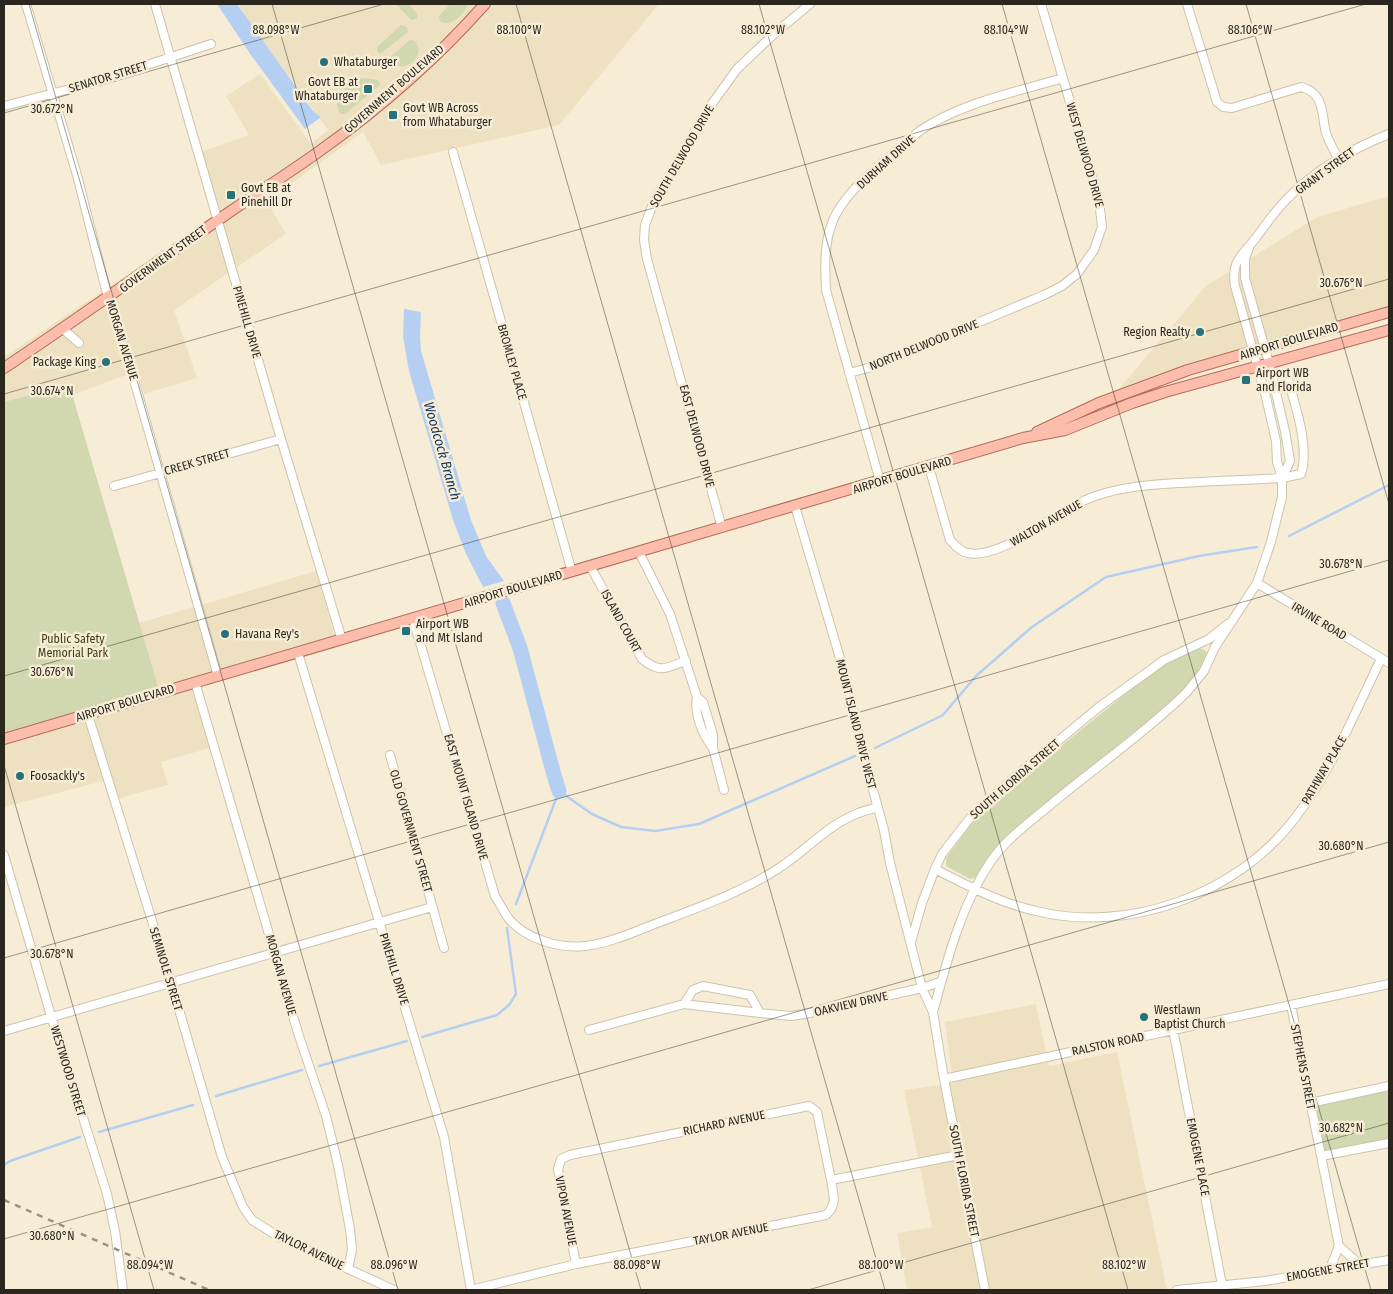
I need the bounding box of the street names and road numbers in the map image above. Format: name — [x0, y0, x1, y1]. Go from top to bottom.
street label: GOVERNMENT BOULEVARD — [341, 42, 447, 136]
street label: SENATOR STREET — [67, 58, 149, 96]
street label: WEST DELWOOD DRIVE — [1063, 101, 1107, 209]
street label: SOUTH DELWOOD DRIVE — [647, 102, 717, 210]
street label: DURHAM DRIVE — [854, 132, 918, 192]
street label: GRANT STREET — [1293, 145, 1358, 197]
street label: GOVERNMENT STREET — [117, 222, 210, 295]
street label: PINEHILL DRIVE — [230, 284, 264, 360]
street label: MORGAN AVENUE — [103, 298, 141, 382]
street label: NORTH DELWOOD DRIVE — [867, 317, 981, 373]
street label: AIRPORT BOULEVARD — [1238, 319, 1340, 363]
street label: BROMLEY PLACE — [494, 322, 530, 402]
street label: EAST DELWOOD DRIVE — [677, 383, 718, 489]
street label: CREEK STREET — [163, 446, 232, 478]
street label: AIRPORT BOULEVARD — [851, 453, 953, 497]
street label: WALTON AVENUE — [1008, 497, 1085, 549]
street label: AIRPORT BOULEVARD — [462, 567, 564, 611]
street label: ISLAND COURT — [598, 587, 644, 655]
street label: IRVINE ROAD — [1289, 599, 1349, 643]
street label: MOUNT ISLAND DRIVE WEST — [833, 658, 879, 791]
street label: AIRPORT BOULEVARD — [74, 681, 176, 725]
street label: EAST MOUNT ISLAND DRIVE — [441, 732, 491, 862]
street label: PATHWAY PLACE — [1299, 733, 1350, 807]
street label: SOUTH FLORIDA STREET — [967, 736, 1063, 822]
street label: OLD GOVERNMENT STREET — [387, 768, 435, 894]
street label: SEMINOLE STREET — [147, 926, 185, 1013]
street label: PINEHILL DRIVE — [376, 931, 412, 1007]
street label: MORGAN AVENUE — [263, 933, 299, 1017]
street label: OAKVIEW DRIVE — [813, 989, 890, 1019]
street label: STEPHENS STREET — [1288, 1023, 1318, 1111]
street label: WESTWOOD STREET — [48, 1024, 89, 1119]
street label: RALSTON ROAD — [1071, 1029, 1145, 1058]
street label: RICHARD AVENUE — [682, 1107, 767, 1139]
street label: EMOGENE PLACE — [1184, 1117, 1213, 1198]
street label: SOUTH FLORIDA STREET — [946, 1124, 982, 1239]
street label: VIPON AVENUE — [552, 1175, 580, 1248]
street label: TAYLOR AVENUE — [692, 1220, 770, 1248]
street label: TAYLOR AVENUE — [272, 1227, 347, 1273]
street label: EMOGENE STREET — [1285, 1256, 1371, 1284]

